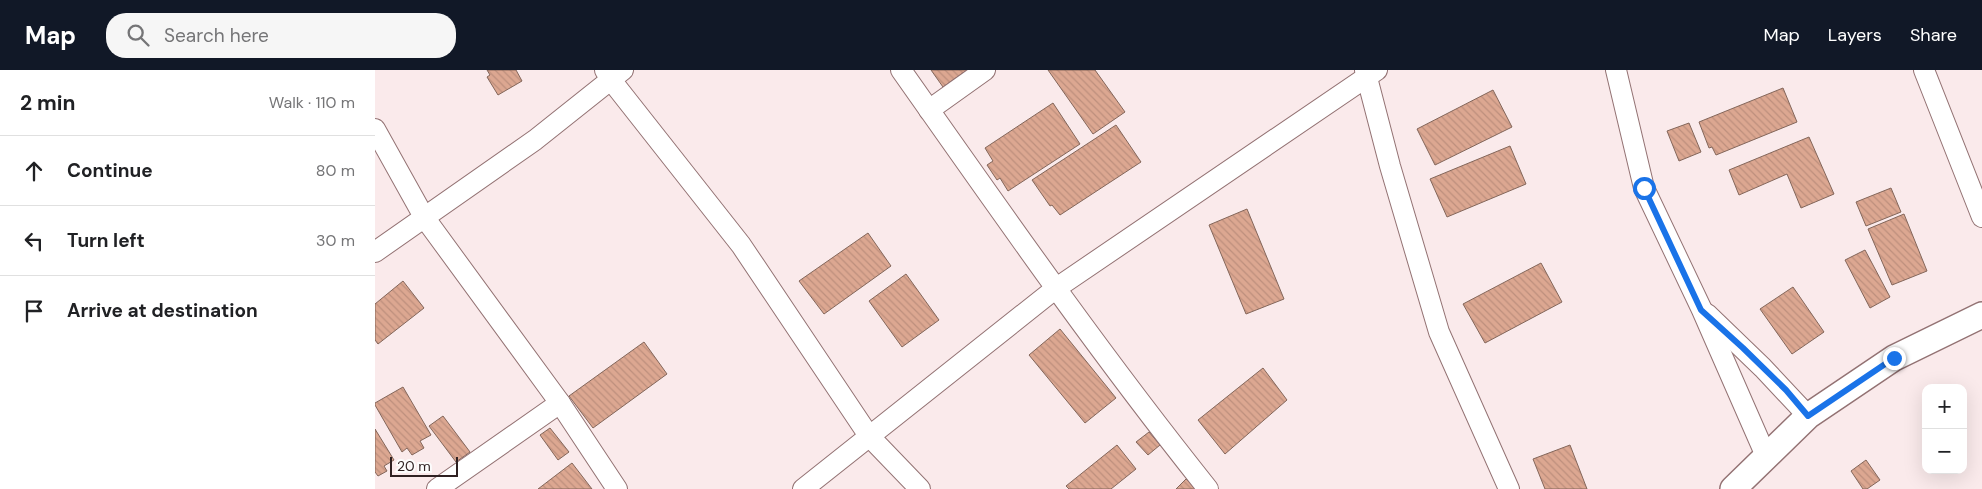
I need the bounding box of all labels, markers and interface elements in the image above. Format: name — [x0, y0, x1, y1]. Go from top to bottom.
search box — [106, 13, 456, 58]
text: Map — [25, 20, 76, 51]
icon: search — [124, 21, 152, 49]
text: Search here — [164, 23, 269, 48]
text: Map — [1764, 23, 1800, 47]
text: Layers — [1828, 23, 1882, 47]
text: Share — [1910, 23, 1957, 47]
text: 2 min — [20, 89, 76, 117]
text: Walk · 110 m — [269, 92, 355, 113]
icon: ahead — [20, 157, 48, 185]
text: Continue — [67, 158, 153, 183]
text: 80 m — [316, 160, 355, 181]
route start — [1633, 177, 1656, 200]
icon: left — [20, 227, 48, 255]
text: Turn left — [67, 228, 145, 253]
text: 30 m — [316, 230, 355, 251]
icon: arrive — [20, 297, 48, 325]
text: Arrive at destination — [67, 298, 258, 323]
route end — [1883, 347, 1906, 370]
map controls — [1922, 384, 1967, 474]
button: + — [1922, 384, 1967, 429]
button: − — [1922, 429, 1967, 474]
scale bar — [390, 454, 457, 477]
text: 20 m — [397, 457, 431, 475]

